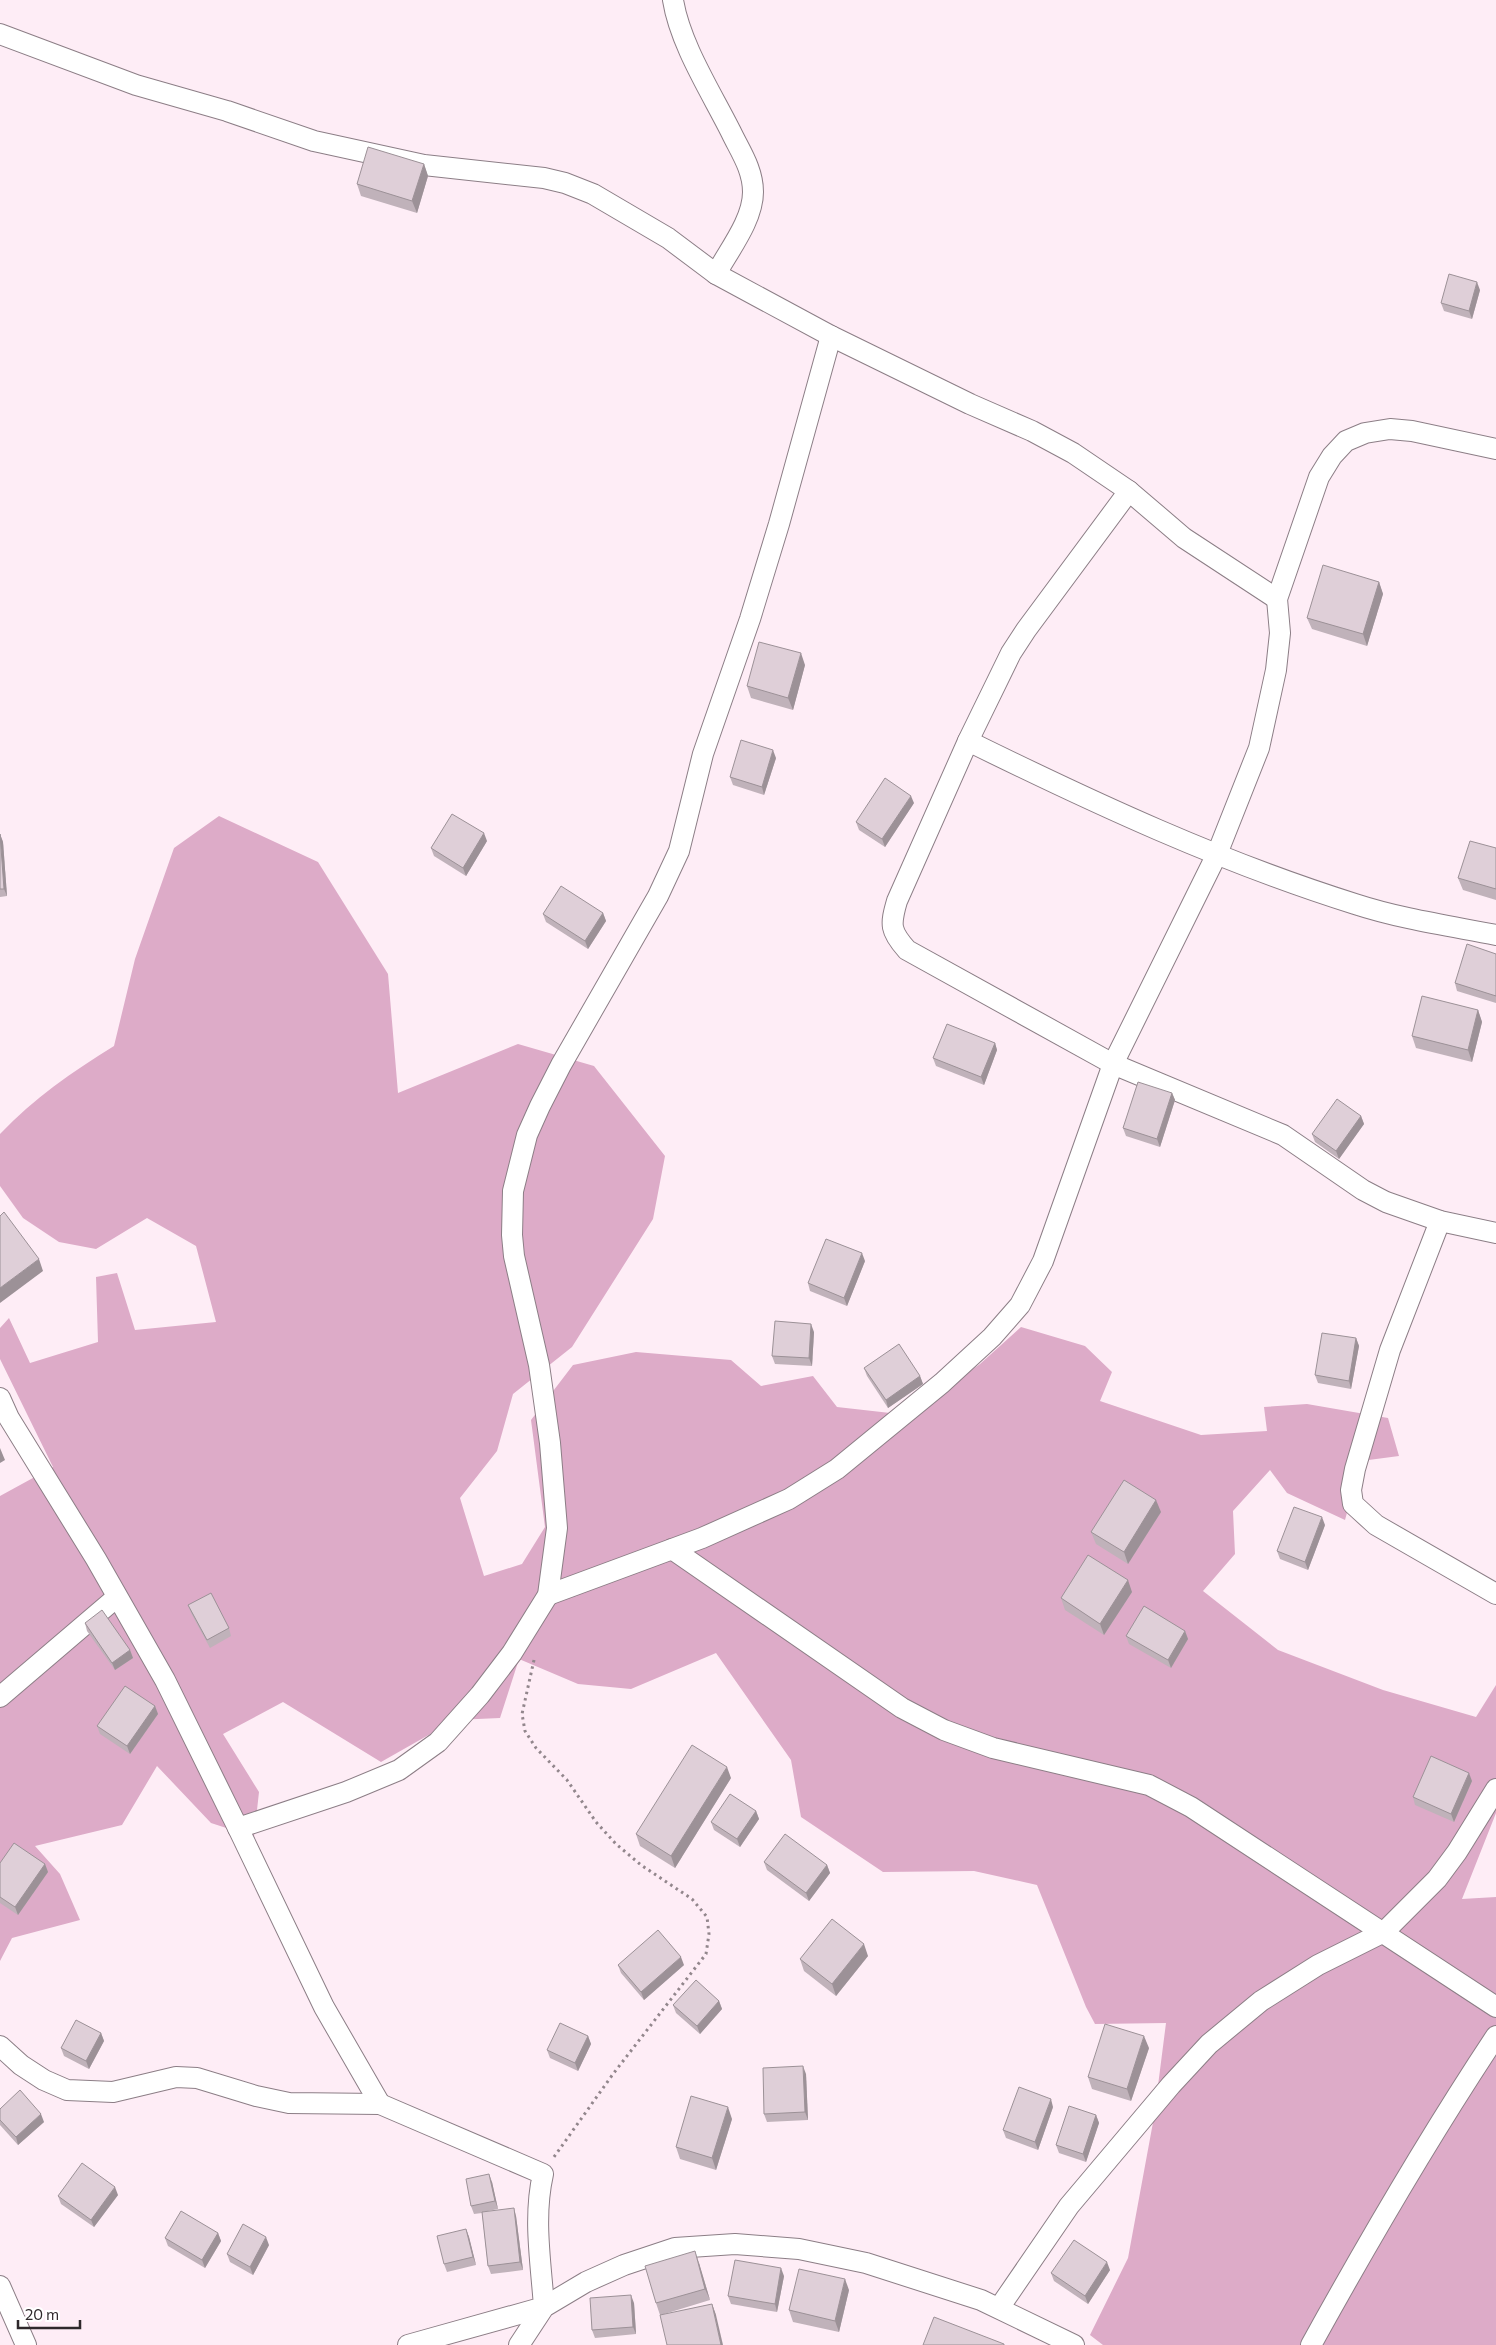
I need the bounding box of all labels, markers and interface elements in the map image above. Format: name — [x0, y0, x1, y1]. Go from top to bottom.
scale bar — [18, 2298, 80, 2330]
text: 20 m — [25, 2305, 59, 2323]

